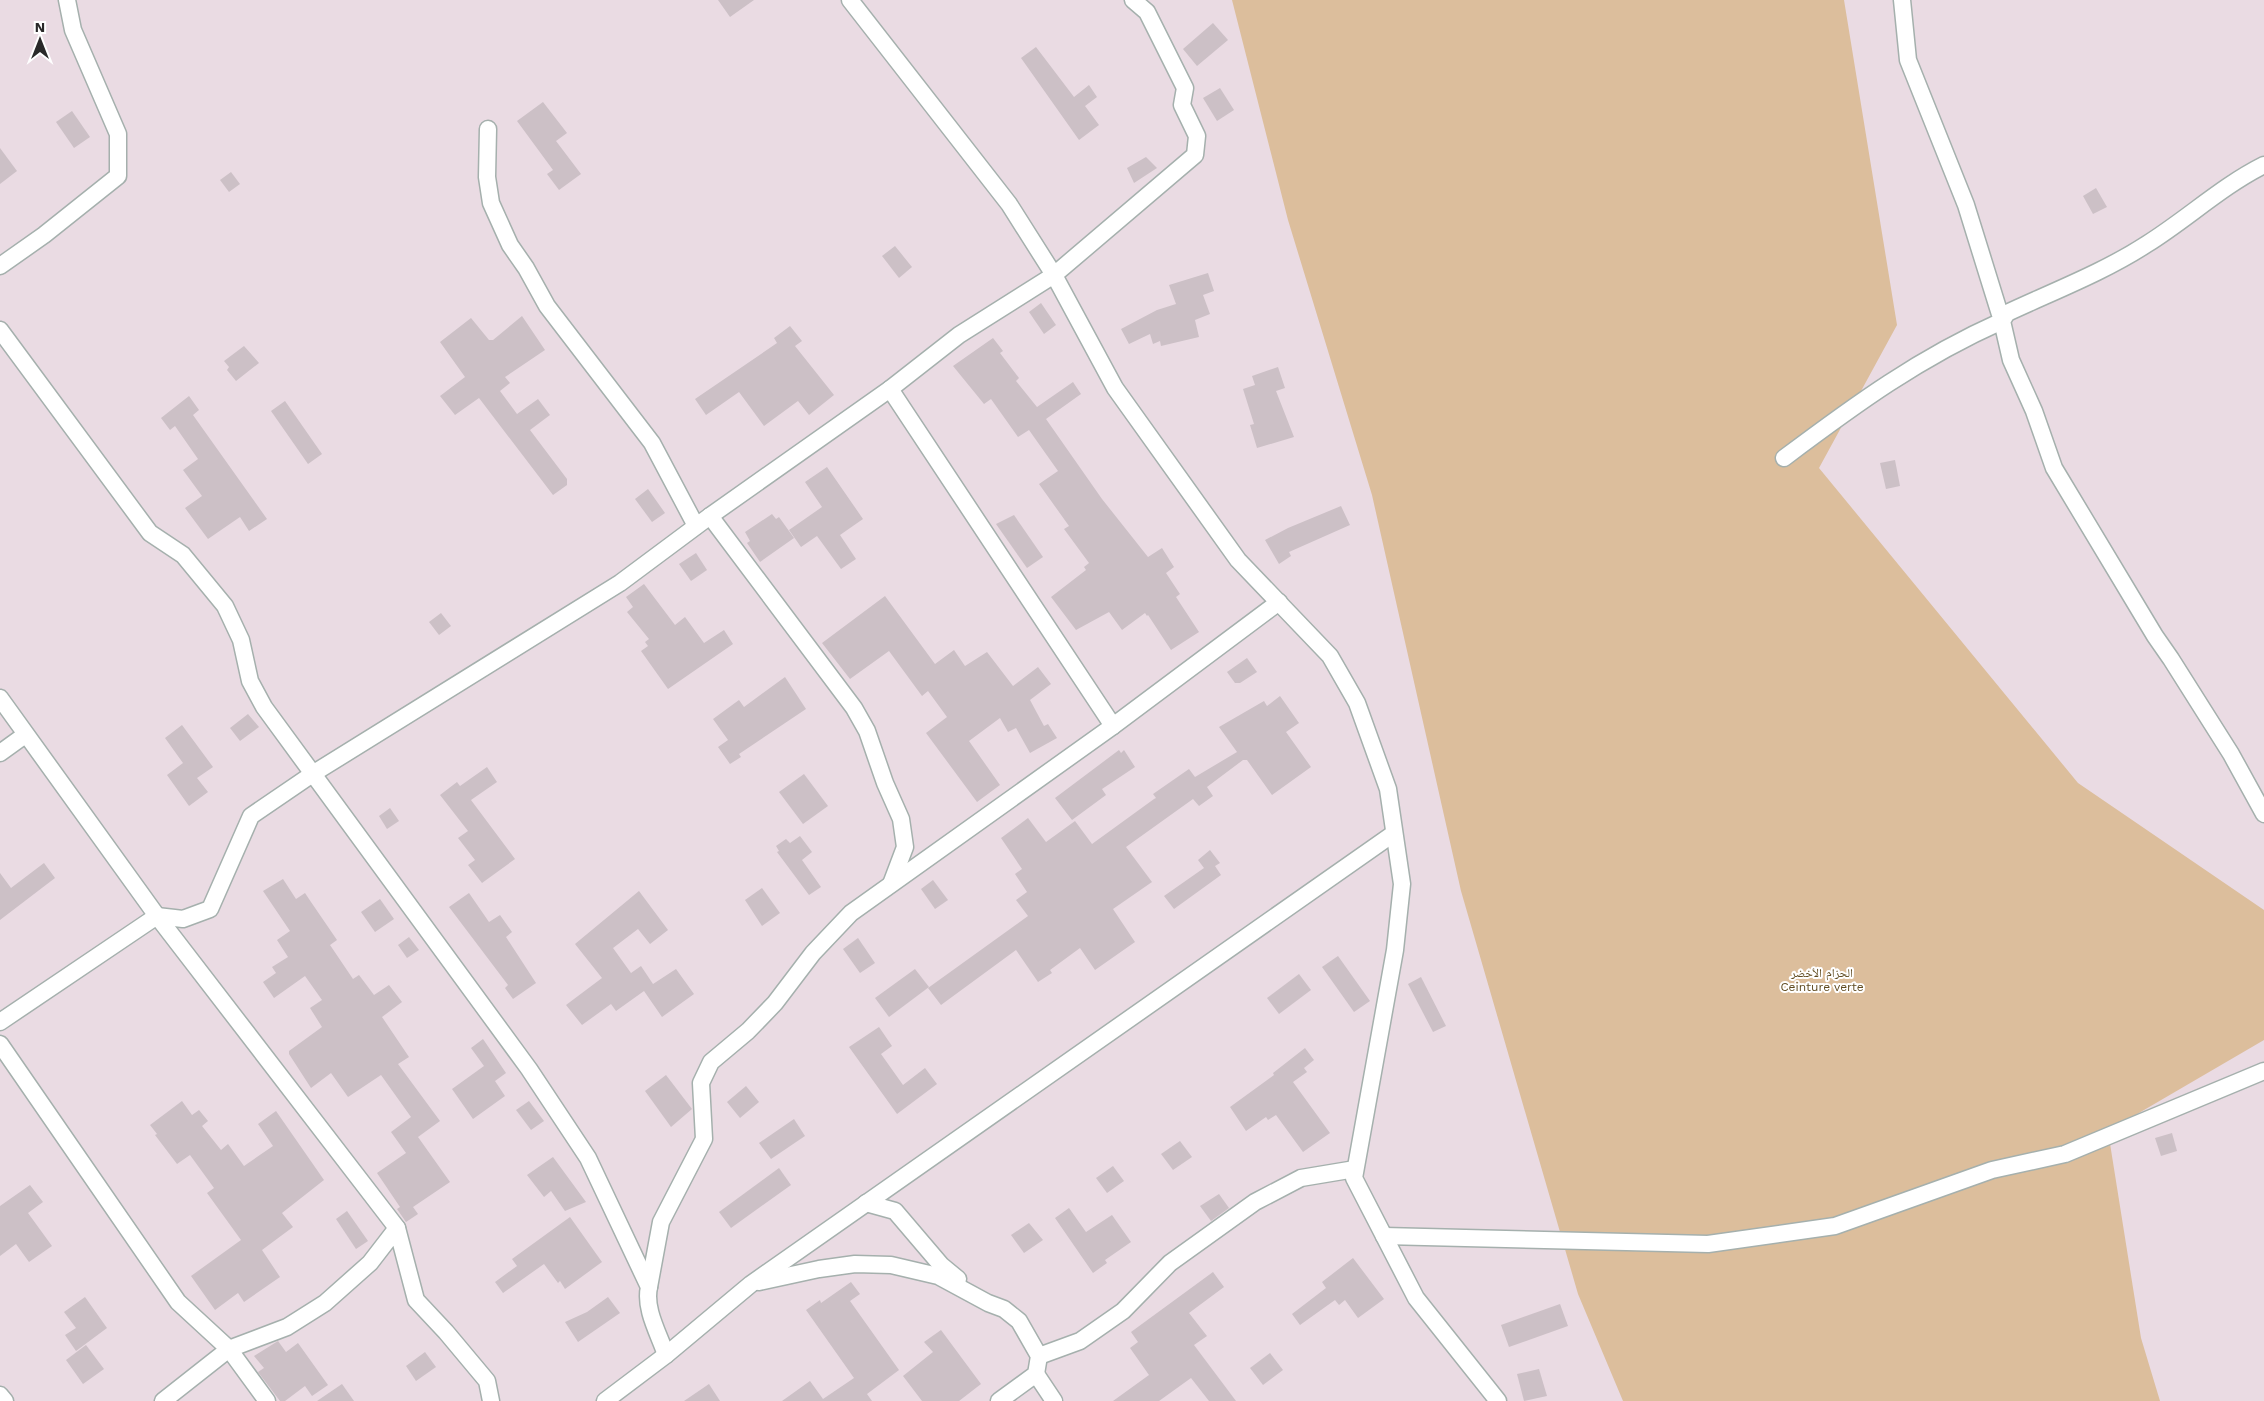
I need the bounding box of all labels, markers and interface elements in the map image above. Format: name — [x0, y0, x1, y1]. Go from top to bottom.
north arrow — [15, 15, 65, 65]
text: N — [35, 19, 45, 35]
park label: الحزام الأخضر Ceinture verte — [1780, 966, 1864, 994]

